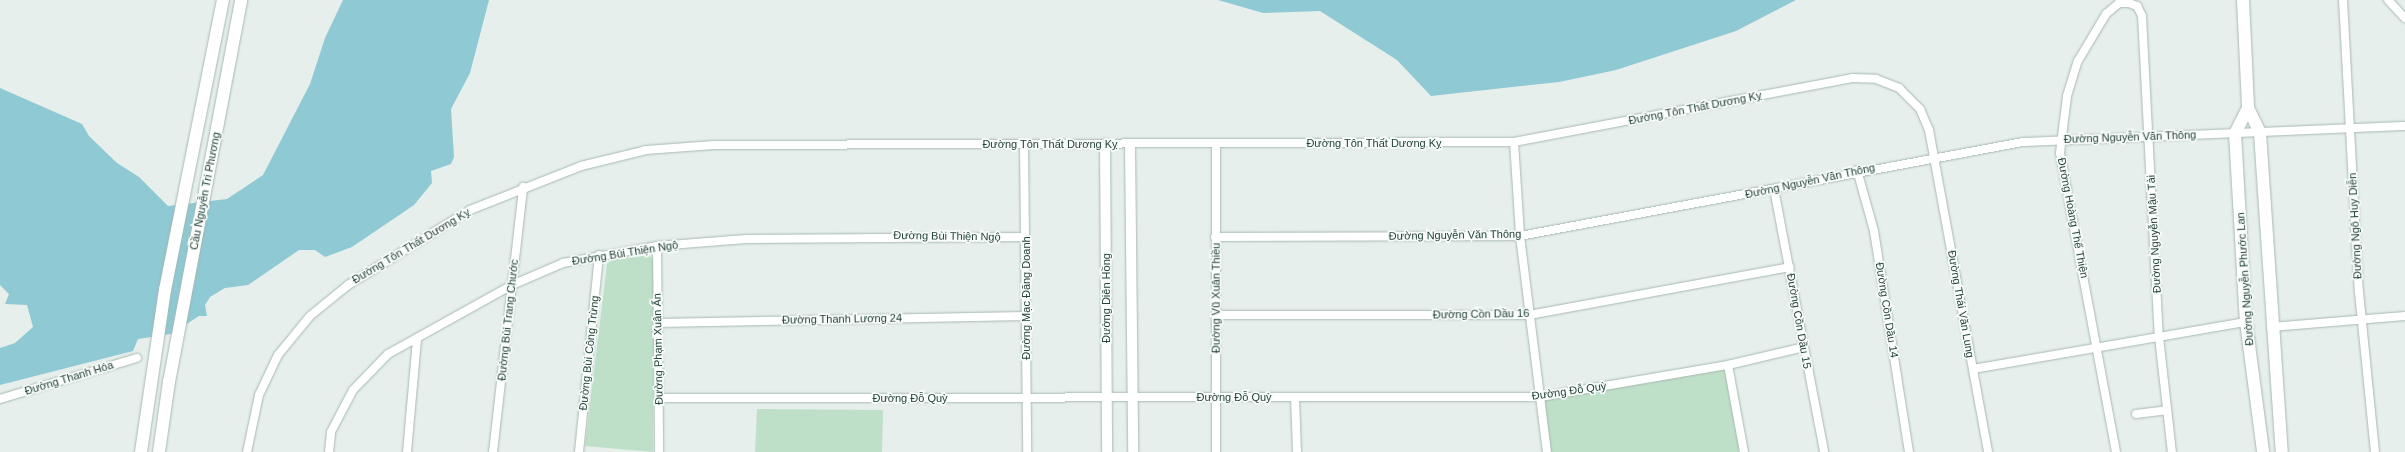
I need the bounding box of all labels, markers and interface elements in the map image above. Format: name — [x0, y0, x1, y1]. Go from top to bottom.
street label: Đường Tôn Thất Dương Kỵ — [1627, 89, 1763, 127]
street label: Đường Nguyễn Văn Thông — [2064, 128, 2196, 146]
street label: Cầu Nguyễn Tri Phương — [187, 131, 223, 251]
street label: Đường Tôn Thất Dương Kỵ — [1306, 136, 1442, 150]
street label: Đường Tôn Thất Dương Kỵ — [982, 137, 1118, 151]
street label: Đường Hoàng Thế Thiện — [2055, 156, 2091, 280]
street label: Đường Nguyễn Văn Thông — [1744, 161, 1876, 201]
street label: Đường Ngô Huy Diễn — [2346, 173, 2364, 279]
street label: Đường Nguyễn Mậu Tài — [2144, 174, 2164, 294]
street label: Đường Tôn Thất Dương Kỵ — [350, 205, 472, 287]
street label: Đường Nguyễn Phước Lan — [2234, 212, 2256, 346]
street label: Đường Nguyễn Văn Thông — [1389, 227, 1521, 243]
street label: Đường Bùi Thiện Ngộ — [893, 228, 1001, 244]
street label: Đường Mạc Đăng Doanh — [1019, 236, 1033, 360]
street label: Đường Bùi Thiện Ngộ — [571, 238, 679, 268]
street label: Đường Vũ Xuân Thiều — [1209, 243, 1223, 353]
street label: Đường Thái Văn Lung — [1945, 249, 1977, 359]
street label: Đường Diên Hồng — [1099, 253, 1113, 343]
street label: Đường Bùi Trang Chước — [495, 259, 521, 381]
street label: Đường Cồn Dầu 14 — [1873, 261, 1901, 359]
street label: Đường Cồn Dầu 15 — [1784, 272, 1814, 370]
street label: Đường Phạm Xuân Ẩn — [650, 293, 666, 405]
street label: Đường Bùi Công Trừng — [576, 295, 602, 411]
street label: Đường Cồn Dầu 16 — [1433, 307, 1529, 321]
street label: Đường Thanh Lương 24 — [782, 311, 902, 327]
street label: Đường Thanh Hóa — [23, 358, 115, 398]
street label: Đường Đỗ Quỳ — [1531, 379, 1607, 403]
street label: Đường Đỗ Quỳ — [1196, 390, 1272, 404]
street label: Đường Đỗ Quỳ — [872, 391, 948, 405]

